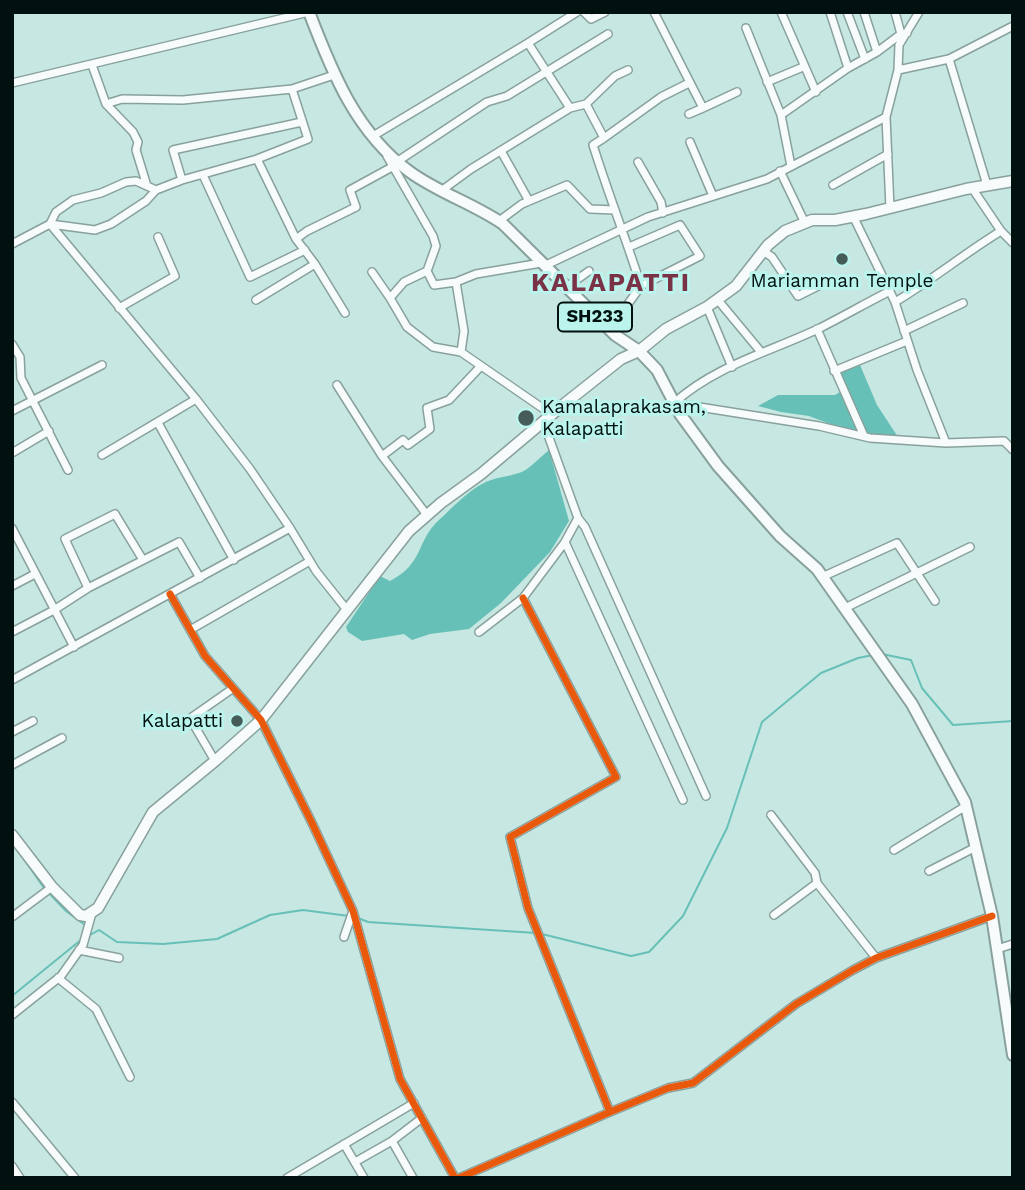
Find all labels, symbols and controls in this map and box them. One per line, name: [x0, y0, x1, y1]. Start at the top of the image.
marker: Mariamman Temple: [834, 251, 850, 267]
district label: KALAPATTI: [532, 267, 690, 299]
place label: Mariamman Temple: [751, 270, 933, 292]
road number: SH233: [558, 302, 632, 332]
place label: Kamalaprakasam, Kalapatti: [542, 396, 706, 440]
marker: Kamalaprakasam, Kalapatti: [516, 408, 536, 428]
place label: Kalapatti: [141, 710, 223, 732]
marker: Kalapatti: [229, 713, 245, 729]

